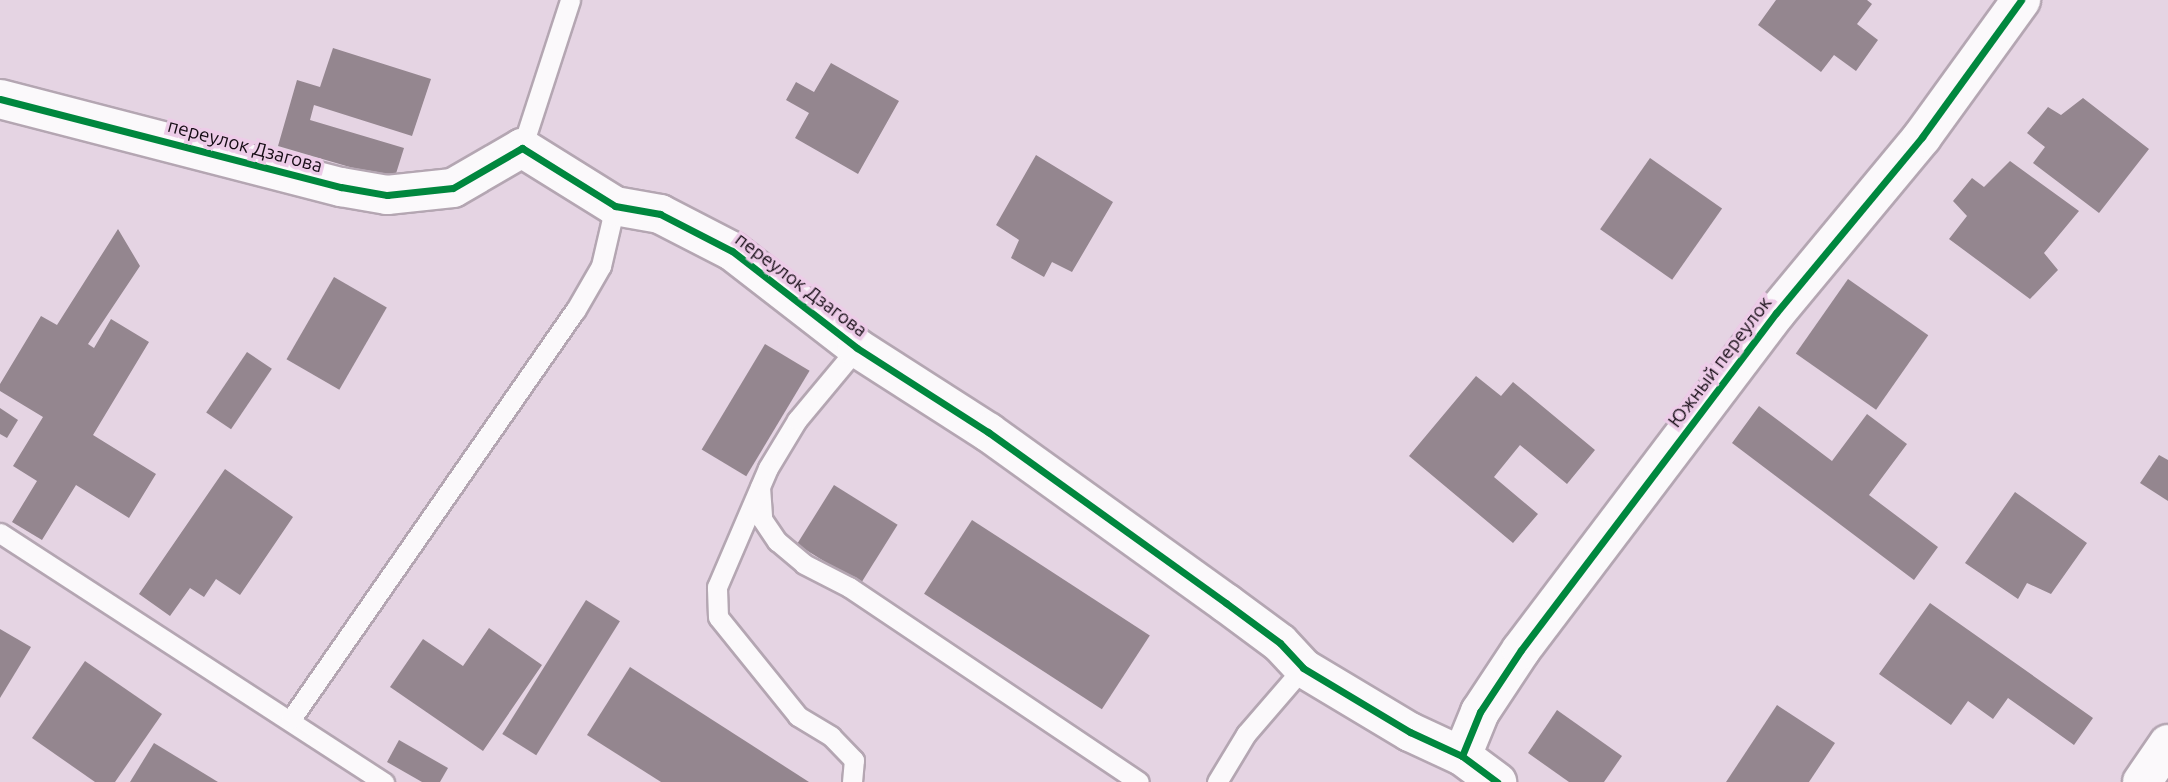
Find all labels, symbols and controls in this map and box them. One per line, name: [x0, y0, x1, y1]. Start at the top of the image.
street label: переулок Дзагова: [165, 114, 325, 178]
street label: переулок Дзагова: [731, 228, 871, 342]
street label: Южный переулок: [1663, 292, 1777, 432]

